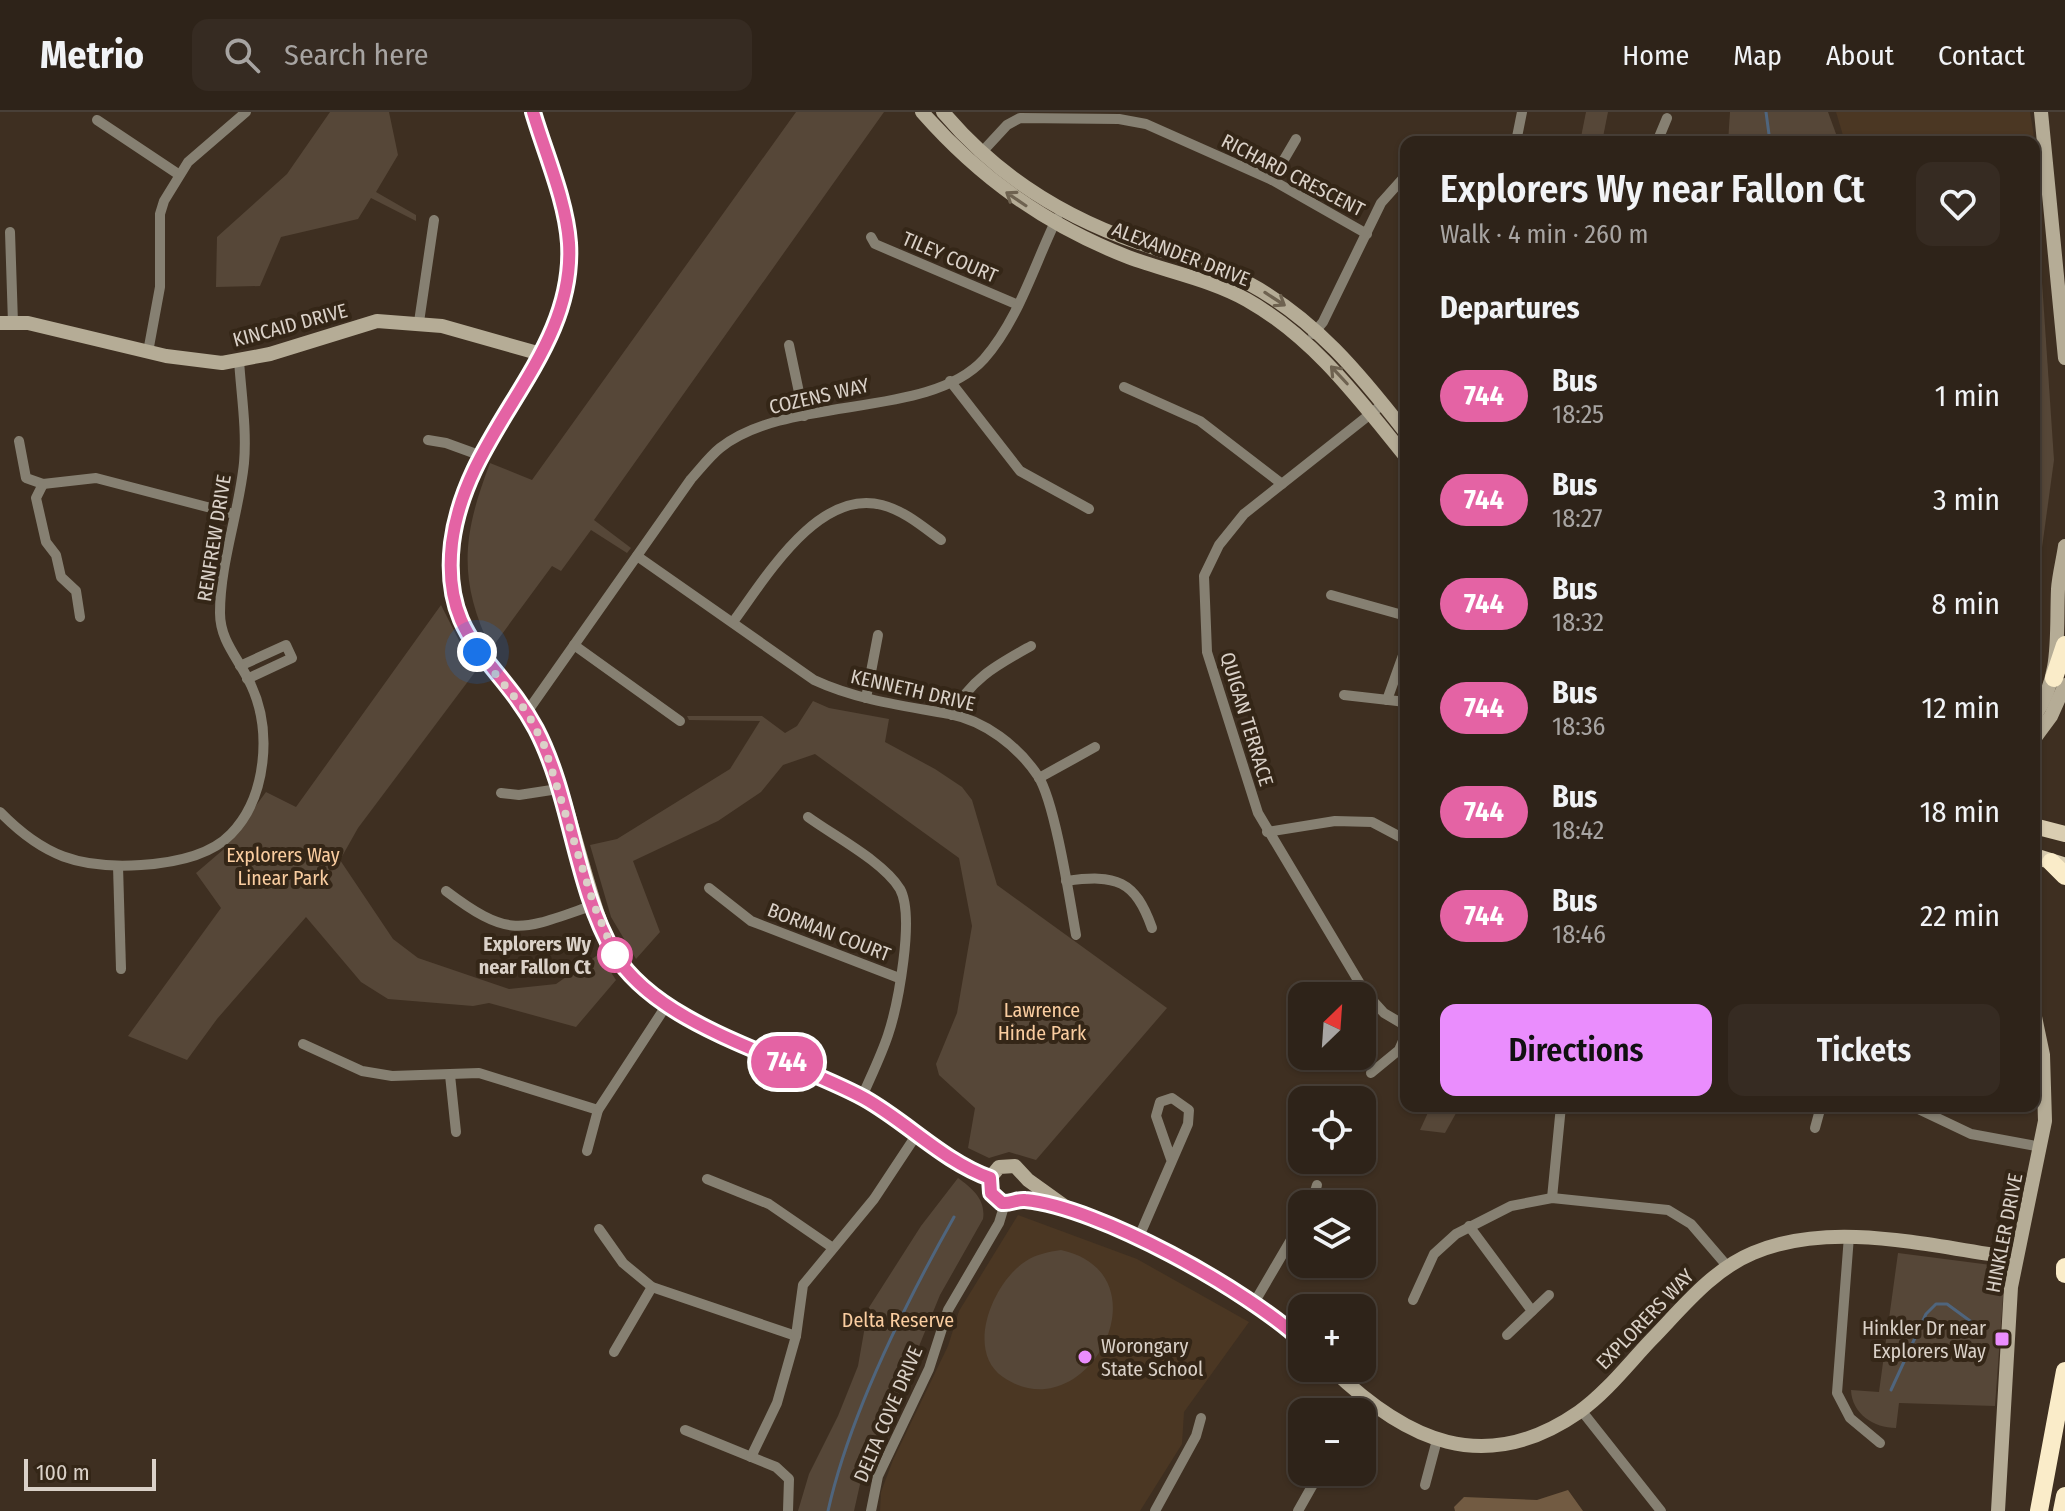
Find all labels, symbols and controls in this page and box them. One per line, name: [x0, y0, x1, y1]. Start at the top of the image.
search box: [192, 19, 752, 91]
text: Metrio: [40, 32, 144, 78]
icon: search: [220, 33, 264, 77]
text: Search here: [284, 37, 429, 73]
text: Home: [1622, 39, 1689, 72]
text: Map: [1733, 39, 1782, 72]
text: About: [1826, 39, 1894, 72]
text: Contact: [1938, 39, 2025, 72]
street label: RICHARD CRESCENT: [1217, 129, 1369, 222]
button: heart: [1916, 162, 2000, 246]
text: Explorers Wy near Fallon Ct: [1440, 166, 1865, 212]
one-way arrow: [1006, 191, 1028, 207]
street label: ALEXANDER DRIVE: [1109, 217, 1253, 291]
text: Walk · 4 min · 260 m: [1440, 219, 1649, 250]
street label: TILEY COURT: [899, 226, 1002, 288]
text: Departures: [1440, 290, 1580, 326]
one-way arrow: [1263, 291, 1285, 307]
street label: KINCAID DRIVE: [230, 298, 350, 352]
text: Bus: [1552, 363, 1597, 399]
one-way arrow: [1330, 365, 1348, 385]
street label: COZENS WAY: [767, 373, 871, 419]
text: 1 min: [1935, 378, 2000, 414]
text: 744: [1464, 379, 1504, 412]
text: 18:25: [1552, 399, 1604, 430]
text: Bus: [1552, 467, 1597, 503]
street label: RENFREW DRIVE: [192, 473, 236, 603]
text: 3 min: [1933, 482, 2000, 518]
text: 744: [1464, 483, 1504, 516]
text: 18:27: [1552, 503, 1602, 534]
text: Bus: [1552, 571, 1597, 607]
text: 8 min: [1932, 586, 2000, 622]
text: 744: [1464, 587, 1504, 620]
text: 18:32: [1552, 607, 1604, 638]
your location: [457, 632, 497, 672]
street label: QUIGAN TERRACE: [1215, 649, 1279, 789]
street label: KENNETH DRIVE: [848, 664, 978, 716]
text: Bus: [1552, 675, 1597, 711]
text: 12 min: [1922, 690, 2000, 726]
text: 744: [1464, 691, 1504, 724]
text: 18:36: [1552, 711, 1606, 742]
text: Bus: [1552, 779, 1597, 815]
text: 18 min: [1920, 794, 2000, 830]
text: 744: [1464, 795, 1504, 828]
text: 18:42: [1552, 815, 1604, 846]
park label: Explorers Way Linear Park: [226, 843, 340, 890]
text: Bus: [1552, 883, 1597, 919]
street label: BORMAN COURT: [764, 898, 895, 967]
text: 22 min: [1920, 898, 2000, 934]
text: 744: [1464, 899, 1504, 932]
text: 18:46: [1552, 919, 1606, 950]
place label: Explorers Wy near Fallon Ct: [479, 932, 592, 979]
marker: Explorers Wy near Fallon Ct: [598, 938, 632, 972]
north arrow: [1288, 982, 1376, 1070]
map controls: [1288, 982, 1376, 1486]
park label: Lawrence Hinde Park: [998, 998, 1087, 1045]
button: Directions: [1440, 1004, 1712, 1096]
button: Tickets: [1728, 1004, 2000, 1096]
line badge: 744: [741, 1036, 833, 1088]
text: 744: [767, 1045, 807, 1078]
button: locate: [1288, 1086, 1376, 1174]
street label: HINKLER DRIVE: [1981, 1171, 2027, 1295]
button: layers: [1288, 1190, 1376, 1278]
street label: EXPLORERS WAY: [1591, 1264, 1699, 1374]
button: +: [1288, 1294, 1376, 1382]
park label: Delta Reserve: [842, 1308, 954, 1332]
place label: Hinkler Dr near Explorers Way: [1862, 1316, 1986, 1363]
marker: Hinkler Dr near Explorers Way: [1993, 1330, 2011, 1348]
place label: Worongary State School: [1101, 1334, 1203, 1381]
street label: DELTA COVE DRIVE: [849, 1342, 927, 1486]
marker: Worongary State School: [1076, 1348, 1094, 1366]
button: −: [1288, 1398, 1376, 1486]
scale bar: [24, 1455, 156, 1491]
text: 100 m: [36, 1459, 90, 1486]

